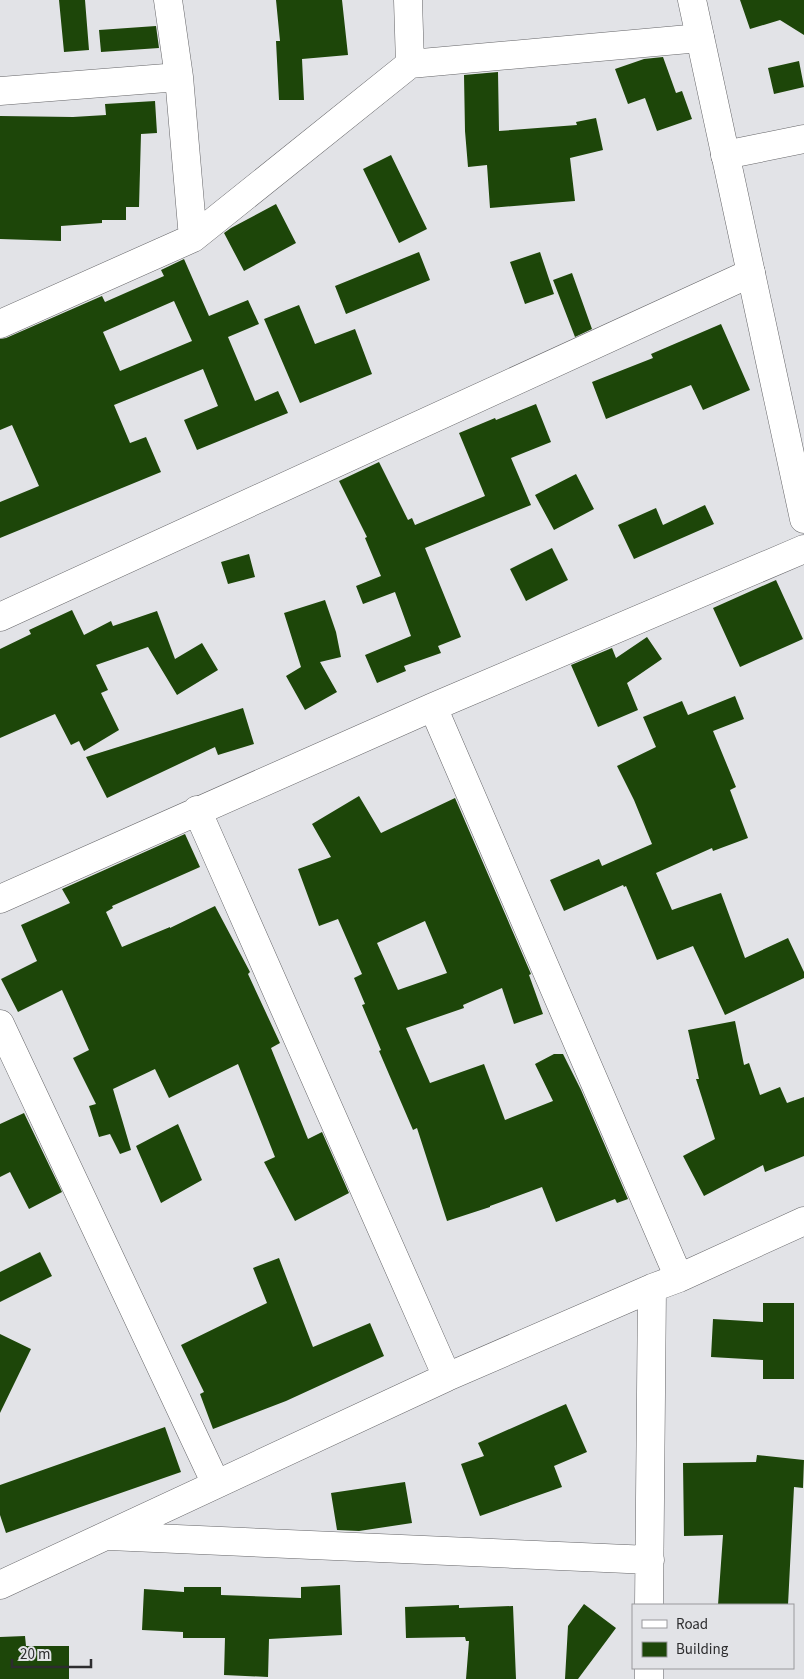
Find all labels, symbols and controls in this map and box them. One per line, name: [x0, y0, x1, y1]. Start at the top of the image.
legend: [632, 1604, 794, 1669]
text: Road: [676, 1614, 708, 1635]
scale bar: [12, 1636, 91, 1668]
text: Building: [676, 1639, 729, 1660]
text: 20 m: [20, 1644, 50, 1665]

